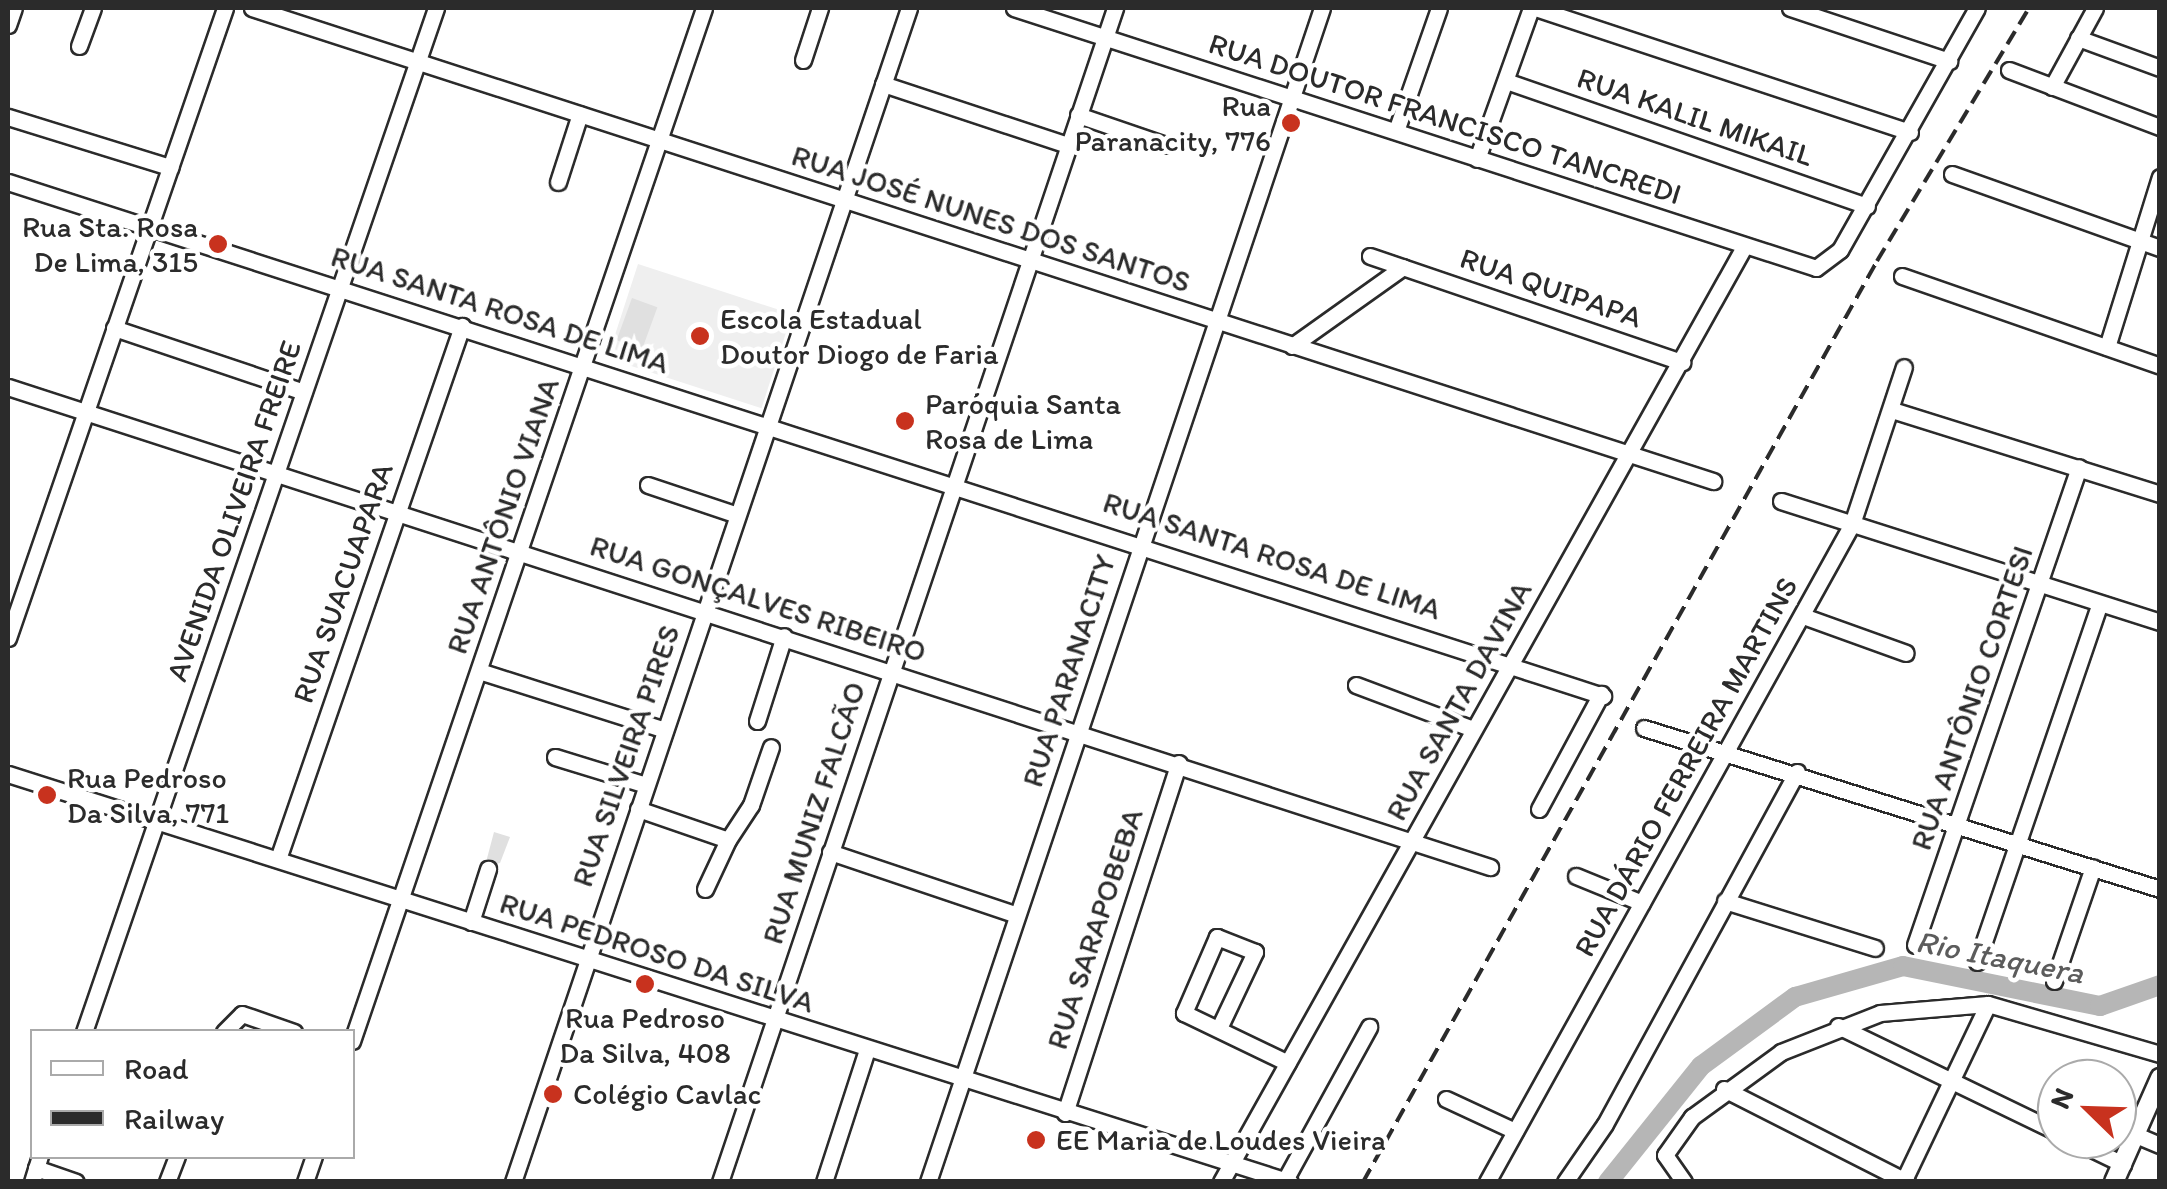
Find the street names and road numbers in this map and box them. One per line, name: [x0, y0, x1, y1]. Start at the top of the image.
street label: RUA DOUTOR FRANCISCO TANCREDI: [1205, 26, 1685, 212]
street label: RUA KALIL MIKAIL: [1573, 60, 1817, 174]
street label: RUA JOSÉ NUNES DOS SANTOS: [787, 137, 1195, 301]
street label: RUA SANTA ROSA DE LIMA: [324, 237, 676, 383]
street label: RUA QUIPAPA: [1457, 241, 1645, 335]
street label: AVENIDA OLIVEIRA FREIRE: [159, 336, 309, 686]
street label: RUA ANTÔNIO VIANA: [439, 375, 567, 657]
street label: RUA SUACUAPARA: [285, 458, 401, 708]
street label: RUA SANTA ROSA DE LIMA: [1096, 483, 1448, 629]
street label: RUA GONÇALVES RIBEIRO: [584, 527, 932, 671]
street label: RUA ANTÔNIO CORTESI: [1903, 541, 2041, 855]
street label: RUA PARANACITY: [1015, 551, 1123, 791]
street label: RUA DÁRIO FERREIRA MARTINS: [1567, 572, 1805, 962]
street label: RUA SANTA DAVINA: [1379, 576, 1539, 826]
street label: RUA SILVEIRA PIRES: [564, 619, 688, 893]
street label: RUA MUNIZ FALCÃO: [755, 680, 873, 946]
street label: RUA SARAPOBEBA: [1039, 804, 1151, 1054]
street label: RUA PEDROSO DA SILVA: [496, 885, 818, 1021]

